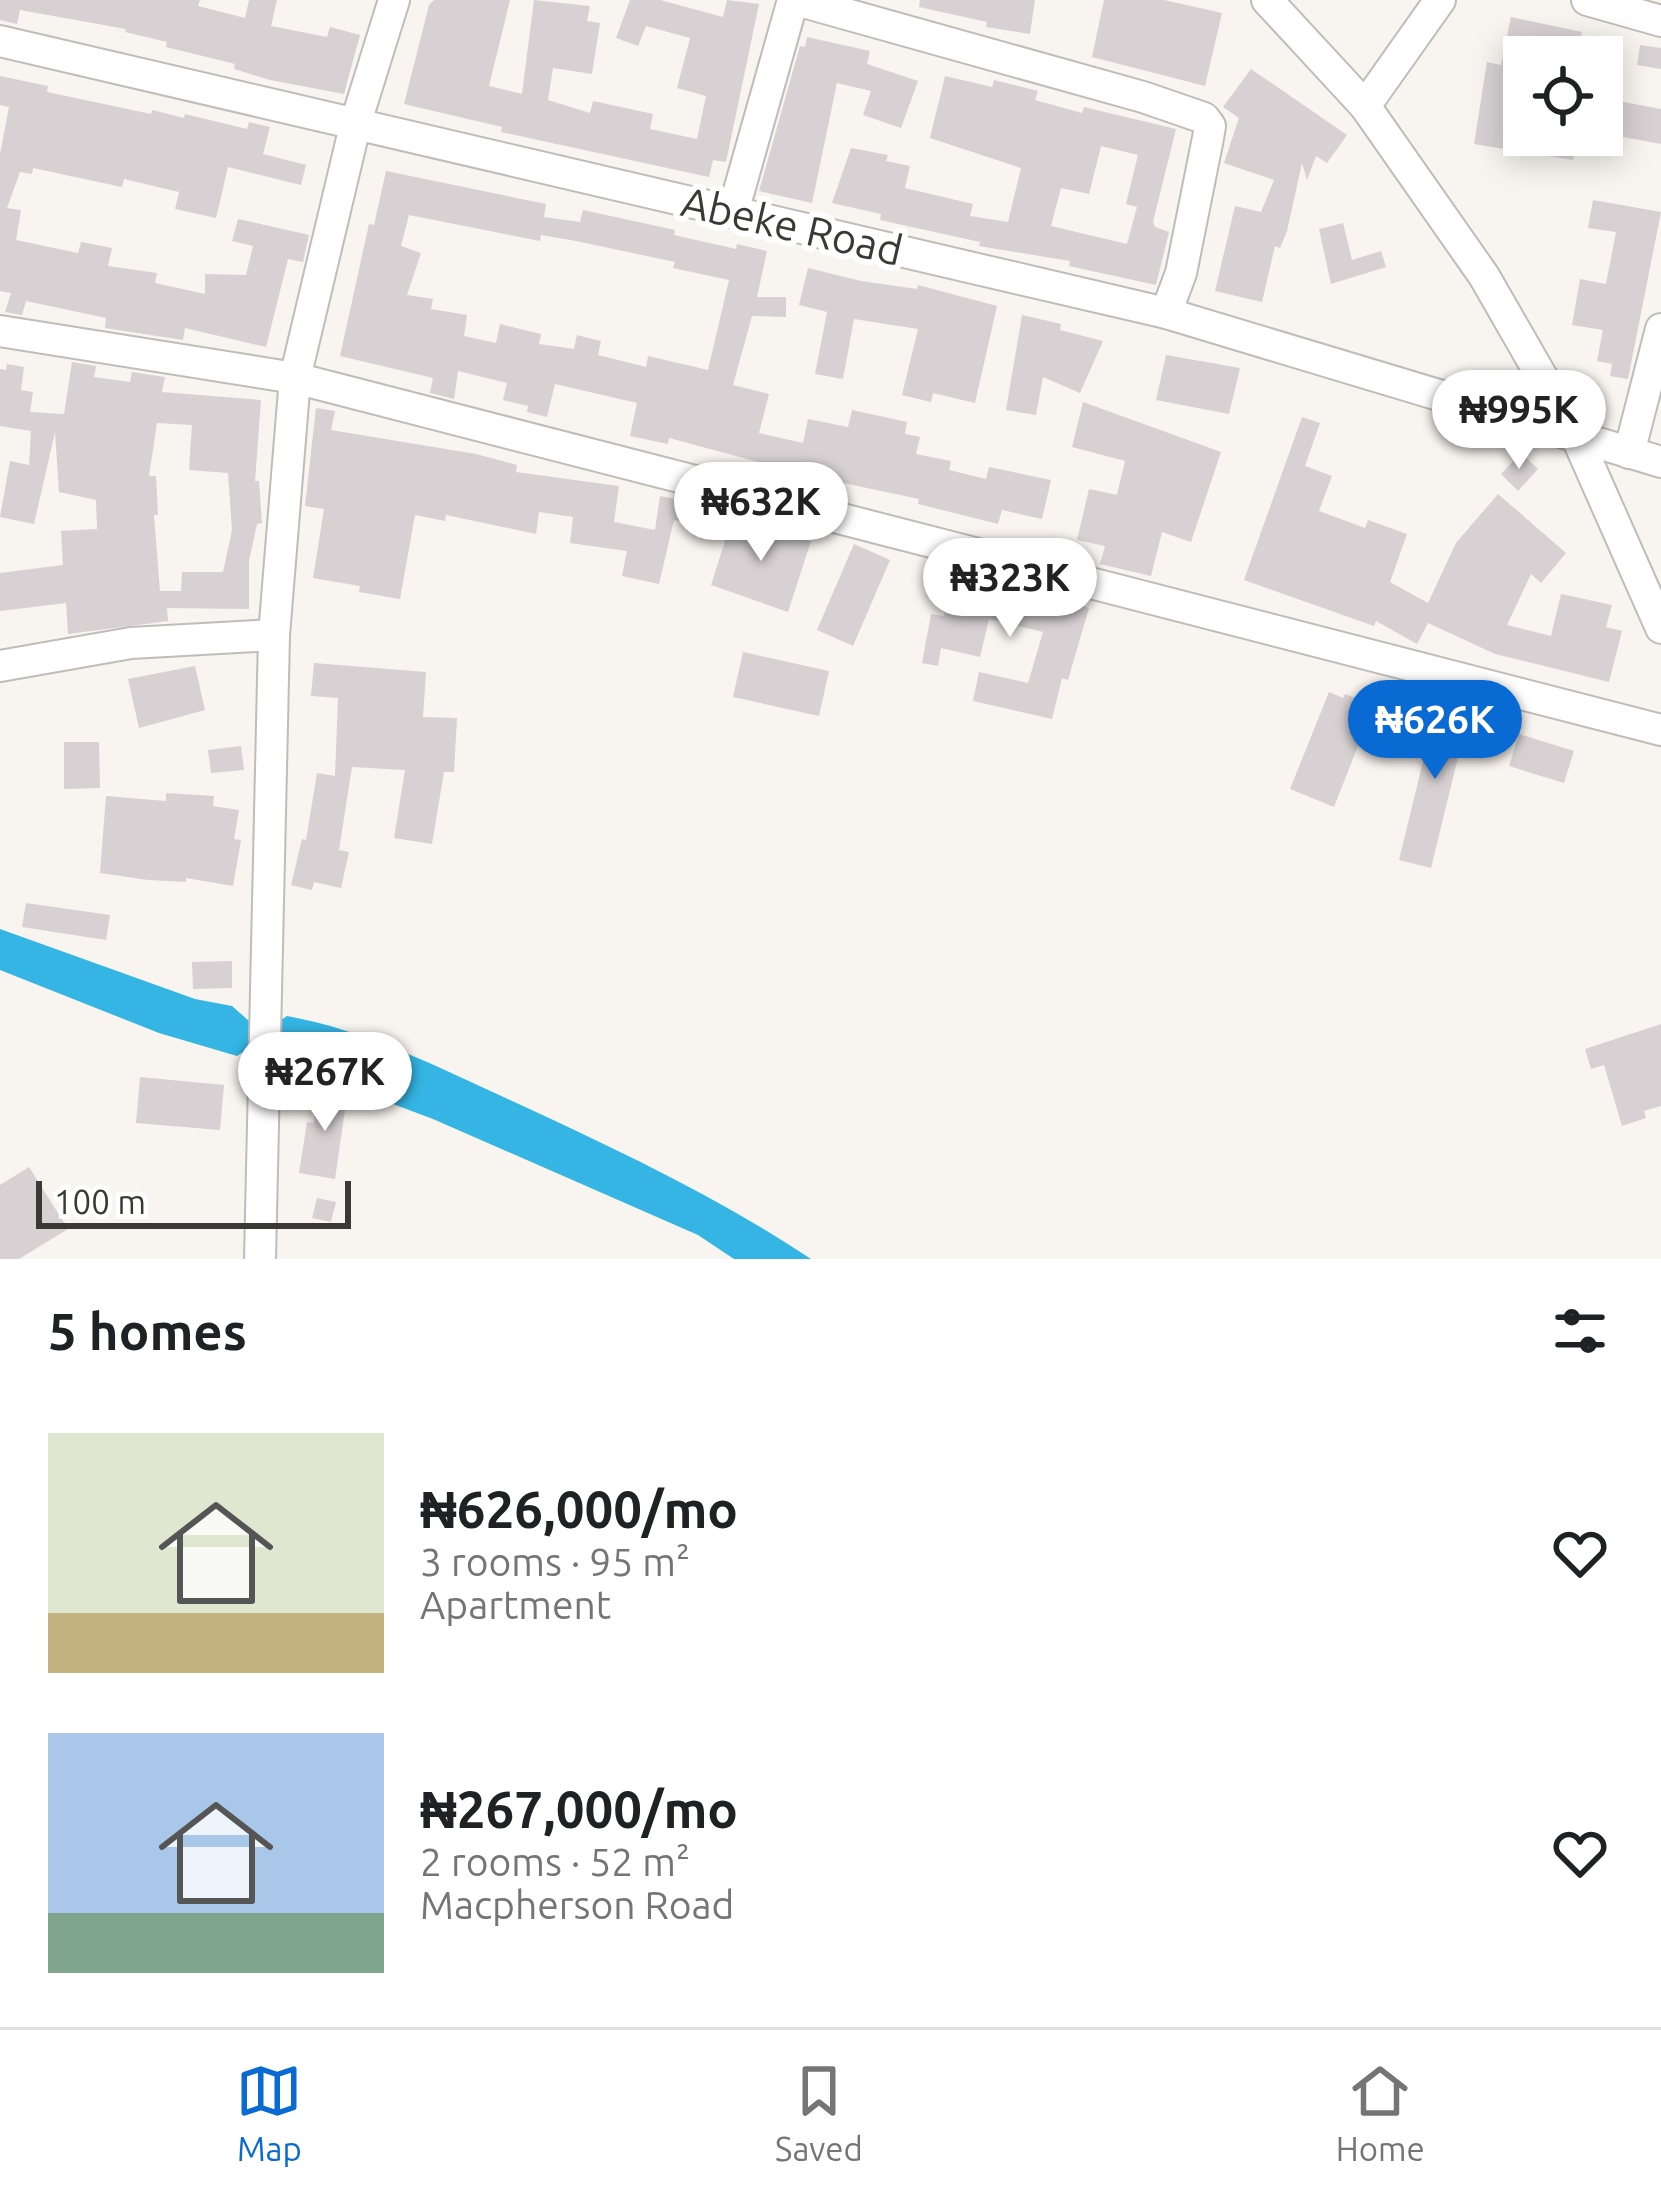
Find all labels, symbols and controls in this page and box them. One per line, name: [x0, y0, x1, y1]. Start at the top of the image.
map controls: [1503, 36, 1623, 156]
button: locate: [1503, 36, 1623, 156]
street label: Abeke Road: [677, 177, 907, 274]
pin: ₦995K: [1435, 370, 1603, 472]
text: ₦995K: [1459, 387, 1579, 430]
pin: ₦632K: [677, 462, 845, 564]
text: ₦632K: [701, 479, 821, 522]
pin: ₦323K: [926, 538, 1094, 640]
text: ₦323K: [950, 555, 1070, 598]
pin: ₦626K: [1351, 680, 1519, 782]
text: ₦626K: [1375, 697, 1495, 740]
pin: ₦267K: [241, 1032, 409, 1134]
text: ₦267K: [265, 1049, 385, 1092]
scale bar: [36, 1175, 351, 1228]
text: 100 m: [54, 1183, 146, 1220]
icon: filters: [1547, 1298, 1613, 1364]
text: 5 homes: [48, 1302, 247, 1360]
text: ₦626,000/mo: [420, 1480, 738, 1538]
icon: home: [144, 1481, 288, 1625]
icon: heart: [1547, 1520, 1613, 1586]
text: 3 rooms · 95 m²: [420, 1540, 690, 1583]
text: Apartment: [420, 1583, 611, 1626]
text: ₦267,000/mo: [420, 1780, 738, 1838]
icon: home: [144, 1781, 288, 1925]
icon: heart: [1547, 1820, 1613, 1886]
text: 2 rooms · 52 m²: [420, 1840, 690, 1883]
text: Macpherson Road: [420, 1883, 734, 1926]
tab: Map: [236, 2058, 302, 2167]
tab: Saved: [775, 2058, 863, 2167]
tab: Home: [1336, 2058, 1425, 2167]

